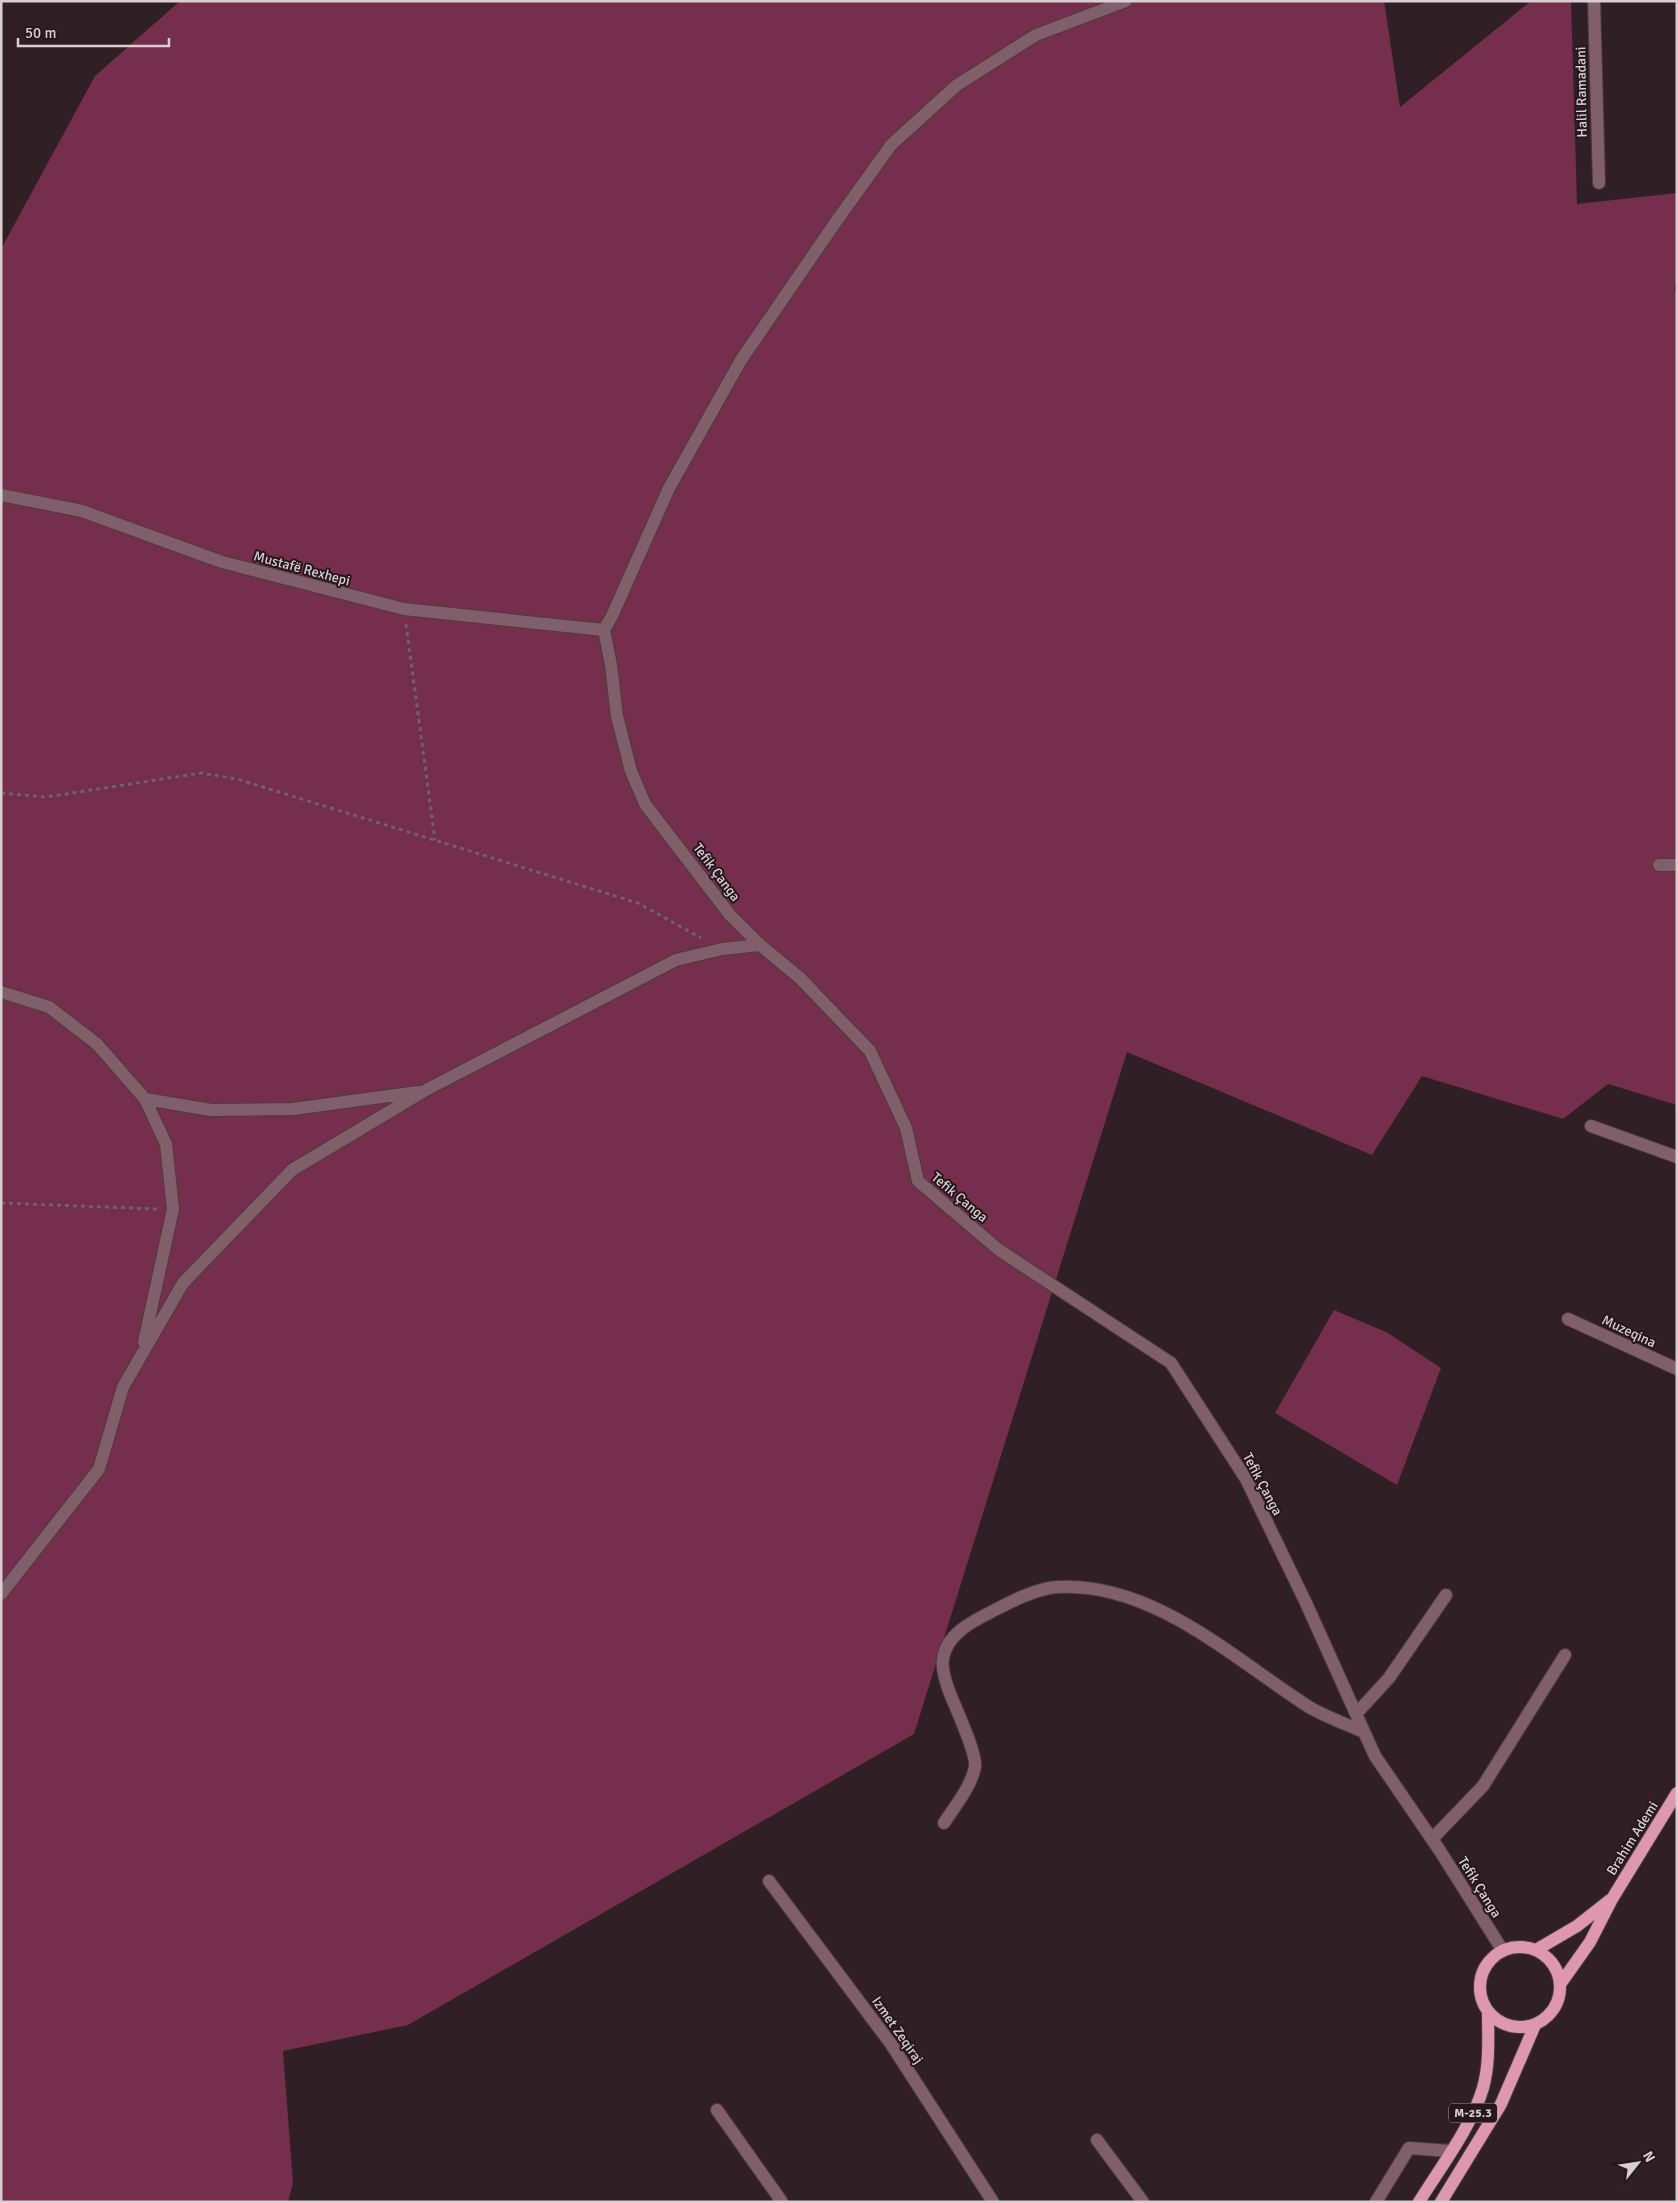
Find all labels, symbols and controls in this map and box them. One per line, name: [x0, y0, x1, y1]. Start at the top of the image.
scale bar: [18, 15, 169, 47]
text: 50 m: [25, 24, 56, 42]
street label: Halil Ramadani: [1572, 46, 1591, 138]
street label: Mustafë Rexhepi: [252, 547, 352, 590]
street label: Tefik Çanga: [689, 840, 744, 905]
street label: Tefik Çanga: [928, 1169, 991, 1226]
street label: Muzeqina: [1599, 1312, 1659, 1351]
street label: Tefik Çanga: [1239, 1450, 1286, 1518]
street label: Brahim Ademi: [1603, 1798, 1662, 1878]
street label: Tefik Çanga: [1454, 1854, 1505, 1921]
street label: Izmet Zeqiraj: [868, 1993, 927, 2067]
road number: M-25.3: [1449, 2104, 1497, 2122]
north arrow: [1613, 2138, 1663, 2188]
text: N: [1639, 2148, 1659, 2165]

